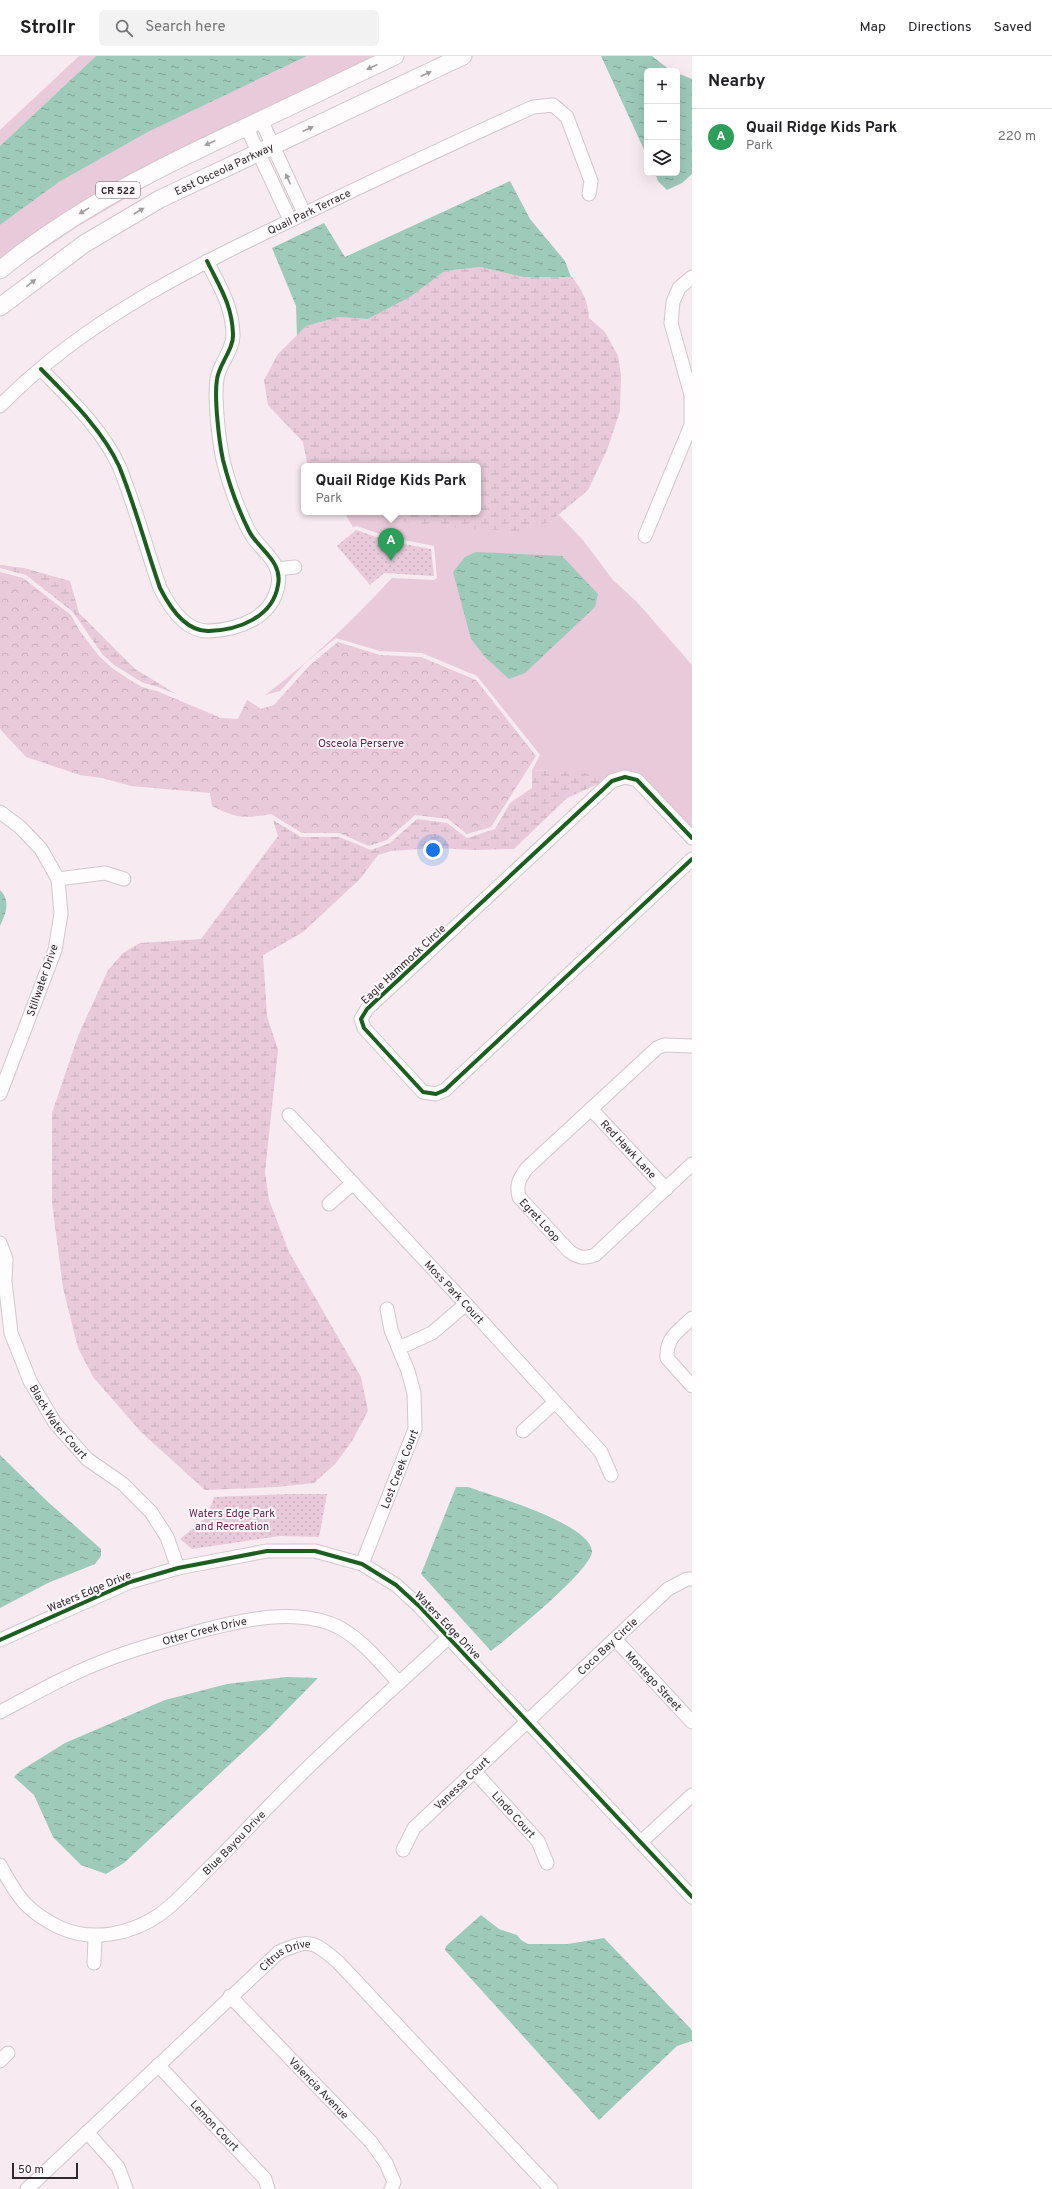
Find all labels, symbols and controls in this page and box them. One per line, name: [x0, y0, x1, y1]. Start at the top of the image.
search box: [99, 10, 379, 46]
text: Strollr: [20, 16, 75, 40]
icon: search: [113, 17, 135, 39]
text: Search here: [145, 18, 225, 37]
text: Map: [860, 19, 886, 36]
text: Directions: [908, 19, 972, 36]
text: Saved: [994, 19, 1032, 36]
one-way arrow: [366, 64, 377, 70]
map controls: [644, 68, 680, 176]
button: +: [644, 68, 680, 104]
one-way arrow: [420, 70, 432, 76]
text: Nearby: [708, 71, 765, 93]
button: −: [644, 104, 680, 140]
text: Quail Ridge Kids Park: [746, 119, 897, 138]
one-way arrow: [302, 125, 314, 131]
text: A: [716, 129, 726, 145]
text: 220 m: [998, 129, 1036, 145]
text: Park: [746, 138, 773, 154]
street label: East Osceola Parkway: [172, 140, 276, 199]
one-way arrow: [205, 140, 216, 146]
button: layers: [644, 140, 680, 176]
one-way arrow: [285, 174, 291, 185]
road number: CR 522: [96, 182, 140, 198]
street label: Quail Park Terrace: [266, 186, 353, 238]
one-way arrow: [79, 207, 89, 215]
one-way arrow: [133, 208, 145, 214]
one-way arrow: [25, 278, 36, 287]
popup: [301, 463, 481, 515]
text: Quail Ridge Kids Park: [315, 472, 467, 491]
text: Park: [315, 491, 342, 507]
pin: A: [378, 528, 404, 561]
park label: Osceola Perserve: [318, 737, 404, 751]
your location: [423, 840, 443, 860]
street label: Eagle Hammock Circle: [358, 922, 449, 1008]
street label: Stillwater Drive: [24, 942, 62, 1018]
street label: Red Hawk Lane: [597, 1117, 659, 1182]
street label: Egret Loop: [516, 1196, 563, 1245]
street label: Moss Park Court: [421, 1258, 486, 1327]
street label: Black Water Court: [26, 1382, 90, 1463]
street label: Lost Creek Court: [378, 1428, 422, 1511]
park label: Waters Edge Park and Recreation: [189, 1507, 275, 1534]
street label: Waters Edge Drive: [45, 1568, 133, 1616]
street label: Waters Edge Drive: [411, 1589, 484, 1663]
street label: Otter Creek Drive: [161, 1615, 248, 1649]
street label: Coco Bay Circle: [575, 1615, 641, 1679]
street label: Montego Street: [622, 1649, 684, 1714]
street label: Vanessa Court: [432, 1754, 493, 1813]
street label: Lindo Court: [488, 1789, 538, 1842]
street label: Blue Bayou Drive: [200, 1808, 269, 1879]
street label: Citrus Drive: [257, 1937, 311, 1975]
street label: Valencia Avenue: [285, 2055, 351, 2123]
street label: Lemon Court: [187, 2098, 241, 2155]
scale bar: [12, 2161, 78, 2180]
text: 50 m: [18, 2163, 44, 2177]

